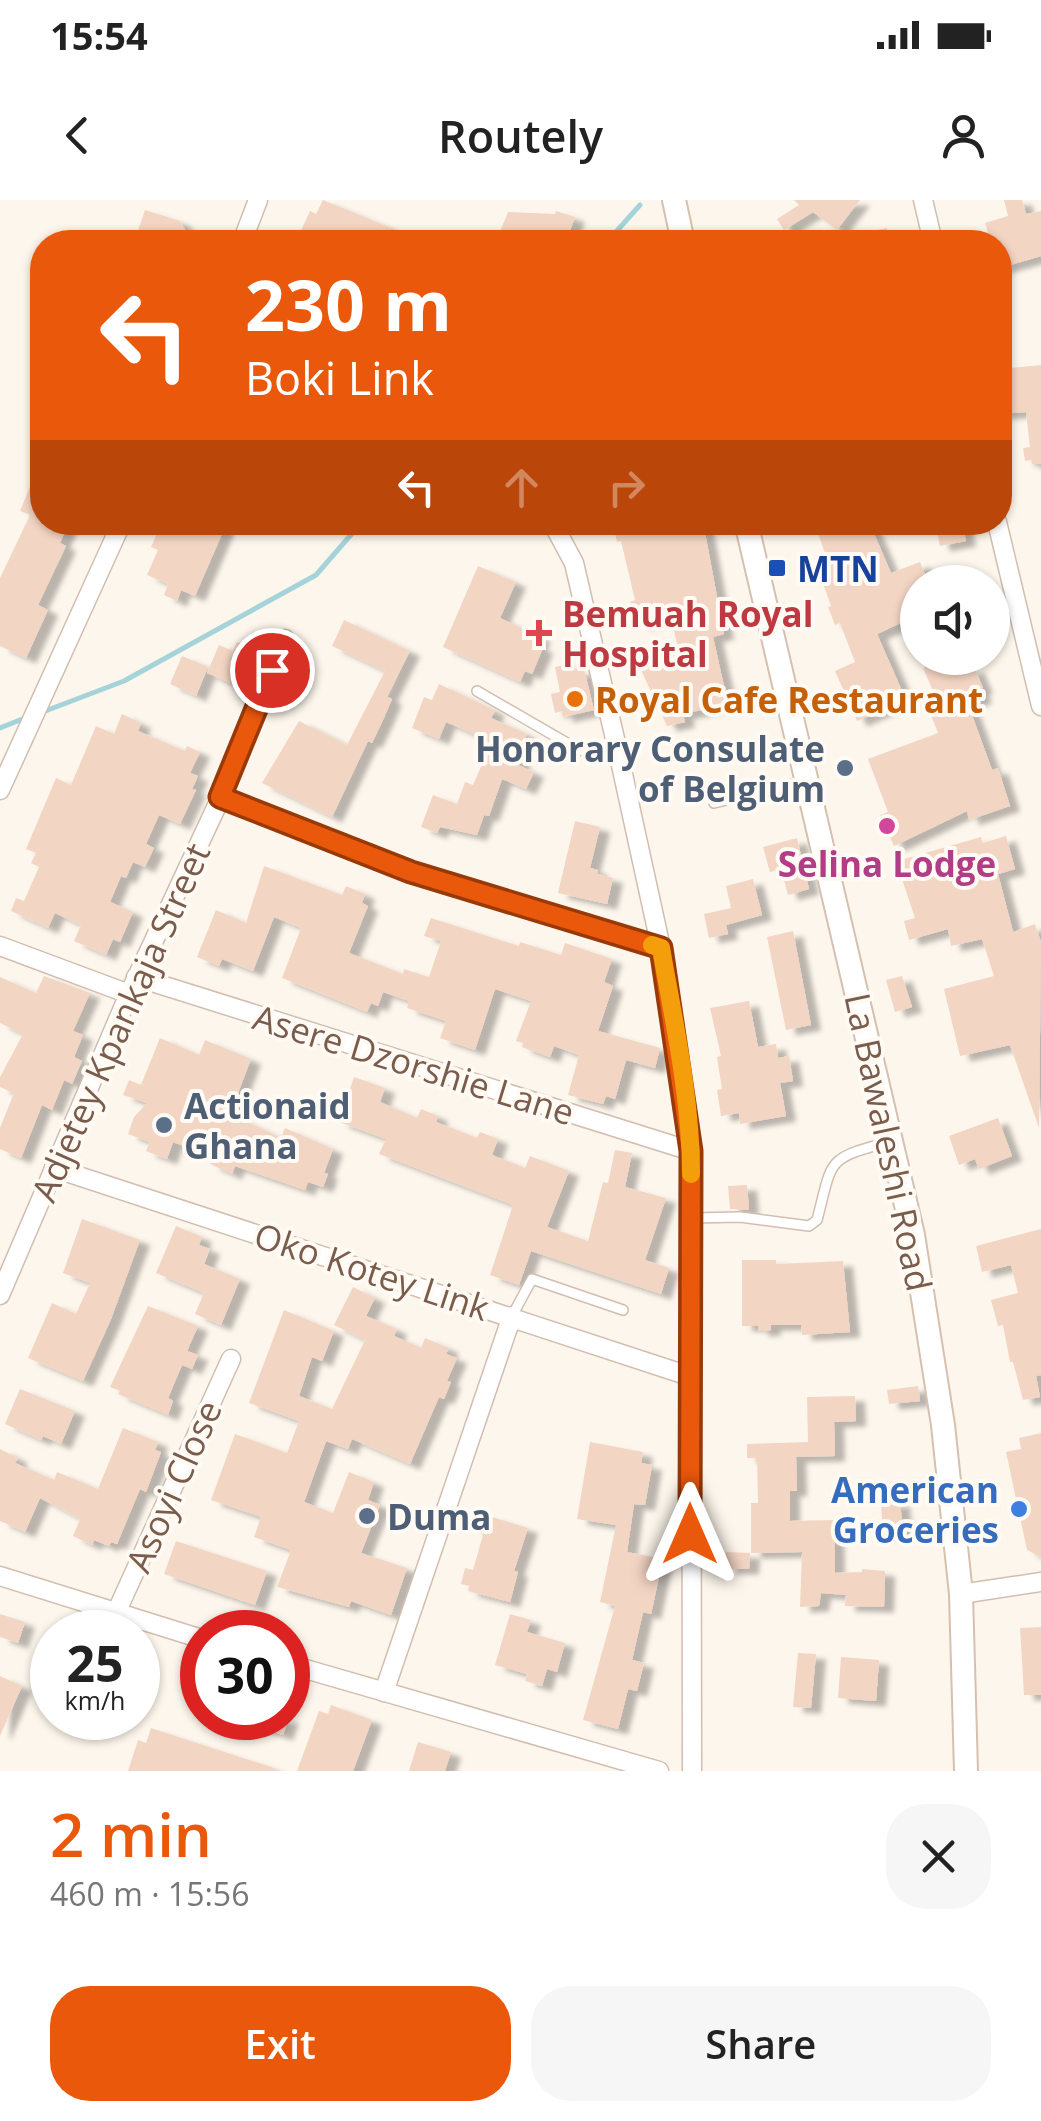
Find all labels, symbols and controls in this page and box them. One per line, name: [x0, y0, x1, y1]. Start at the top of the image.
text: 15:54: [50, 9, 148, 61]
text: Routely: [438, 105, 603, 166]
icon: back: [50, 108, 105, 163]
icon: person: [936, 108, 991, 163]
text: 230 m: [245, 256, 452, 352]
icon: left: [80, 270, 210, 400]
text: Boki Link: [245, 347, 434, 408]
icon: left: [389, 460, 444, 515]
icon: ahead: [494, 460, 549, 515]
icon: right: [599, 460, 654, 515]
place label: MTN: [797, 545, 879, 592]
marker: MTN: [766, 557, 788, 579]
map controls: [900, 565, 1010, 675]
button: sound: [900, 565, 1010, 675]
place label: Bemuah Royal Hospital: [562, 590, 813, 677]
marker: Bemuah Royal Hospital: [526, 620, 552, 646]
pin: [230, 628, 315, 713]
icon: arrive: [245, 643, 300, 698]
place label: Royal Cafe Restaurant: [595, 676, 983, 723]
marker: Royal Cafe Restaurant: [564, 688, 586, 710]
place label: Honorary Consulate of Belgium: [475, 725, 825, 812]
marker: Honorary Consulate of Belgium: [834, 757, 856, 779]
marker: Selina Lodge: [876, 815, 898, 837]
street label: Adjetey Kpankaja Street: [20, 835, 220, 1209]
place label: Selina Lodge: [778, 840, 996, 887]
street label: La Bawaleshi Road: [834, 989, 944, 1295]
street label: Asere Dzorshie Lane: [248, 993, 580, 1135]
place label: Actionaid Ghana: [184, 1082, 351, 1169]
marker: Actionaid Ghana: [153, 1114, 175, 1136]
street label: Oko Kotey Link: [249, 1211, 496, 1331]
street label: Asoyi Close: [114, 1393, 232, 1579]
place label: American Groceries: [831, 1466, 999, 1553]
position arrow: [638, 1482, 742, 1586]
place label: Duma: [387, 1493, 491, 1540]
marker: American Groceries: [1008, 1498, 1030, 1520]
marker: Duma: [356, 1505, 378, 1527]
speed limit sign: 30: [180, 1610, 310, 1740]
text: 25: [66, 1629, 124, 1697]
text: km/h: [65, 1683, 125, 1717]
text: 2 min: [50, 1793, 212, 1875]
button: close: [886, 1804, 991, 1909]
text: 460 m · 15:56: [50, 1872, 249, 1915]
button: Exit: [50, 1986, 511, 2101]
button: Share: [531, 1986, 991, 2101]

